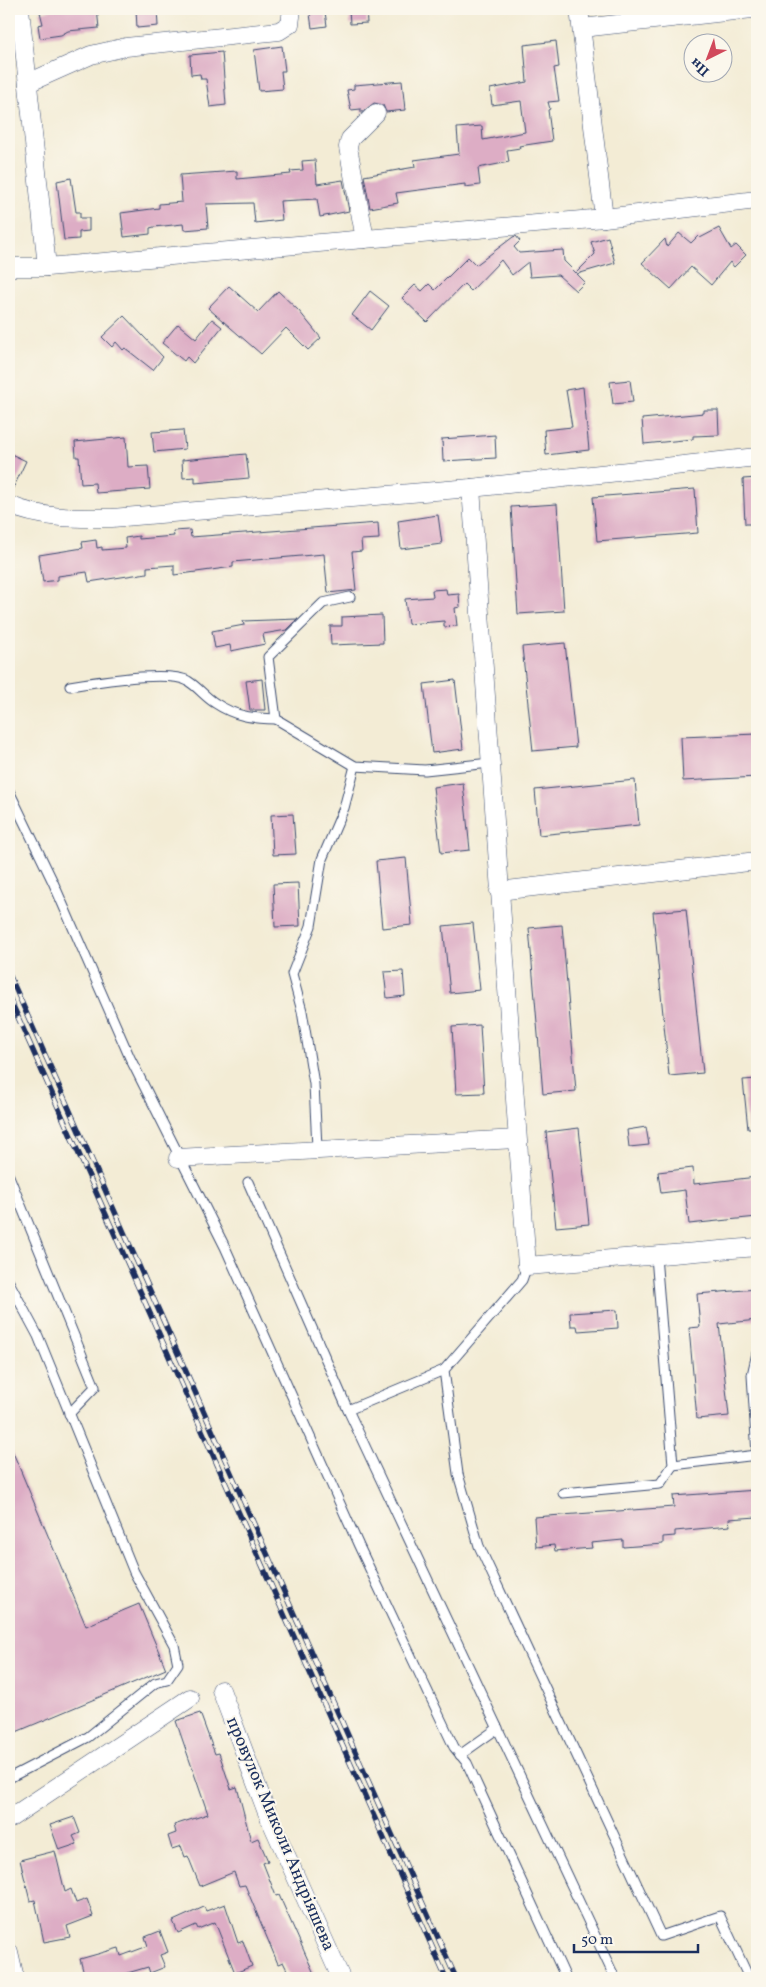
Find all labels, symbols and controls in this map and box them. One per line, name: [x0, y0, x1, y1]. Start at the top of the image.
north arrow: [684, 32, 734, 82]
text: Пн: [687, 53, 714, 80]
street label: провулок Миколи Андріяшева: [219, 1713, 341, 1955]
scale bar: [574, 1922, 697, 1954]
text: 50 m: [581, 1930, 613, 1951]

